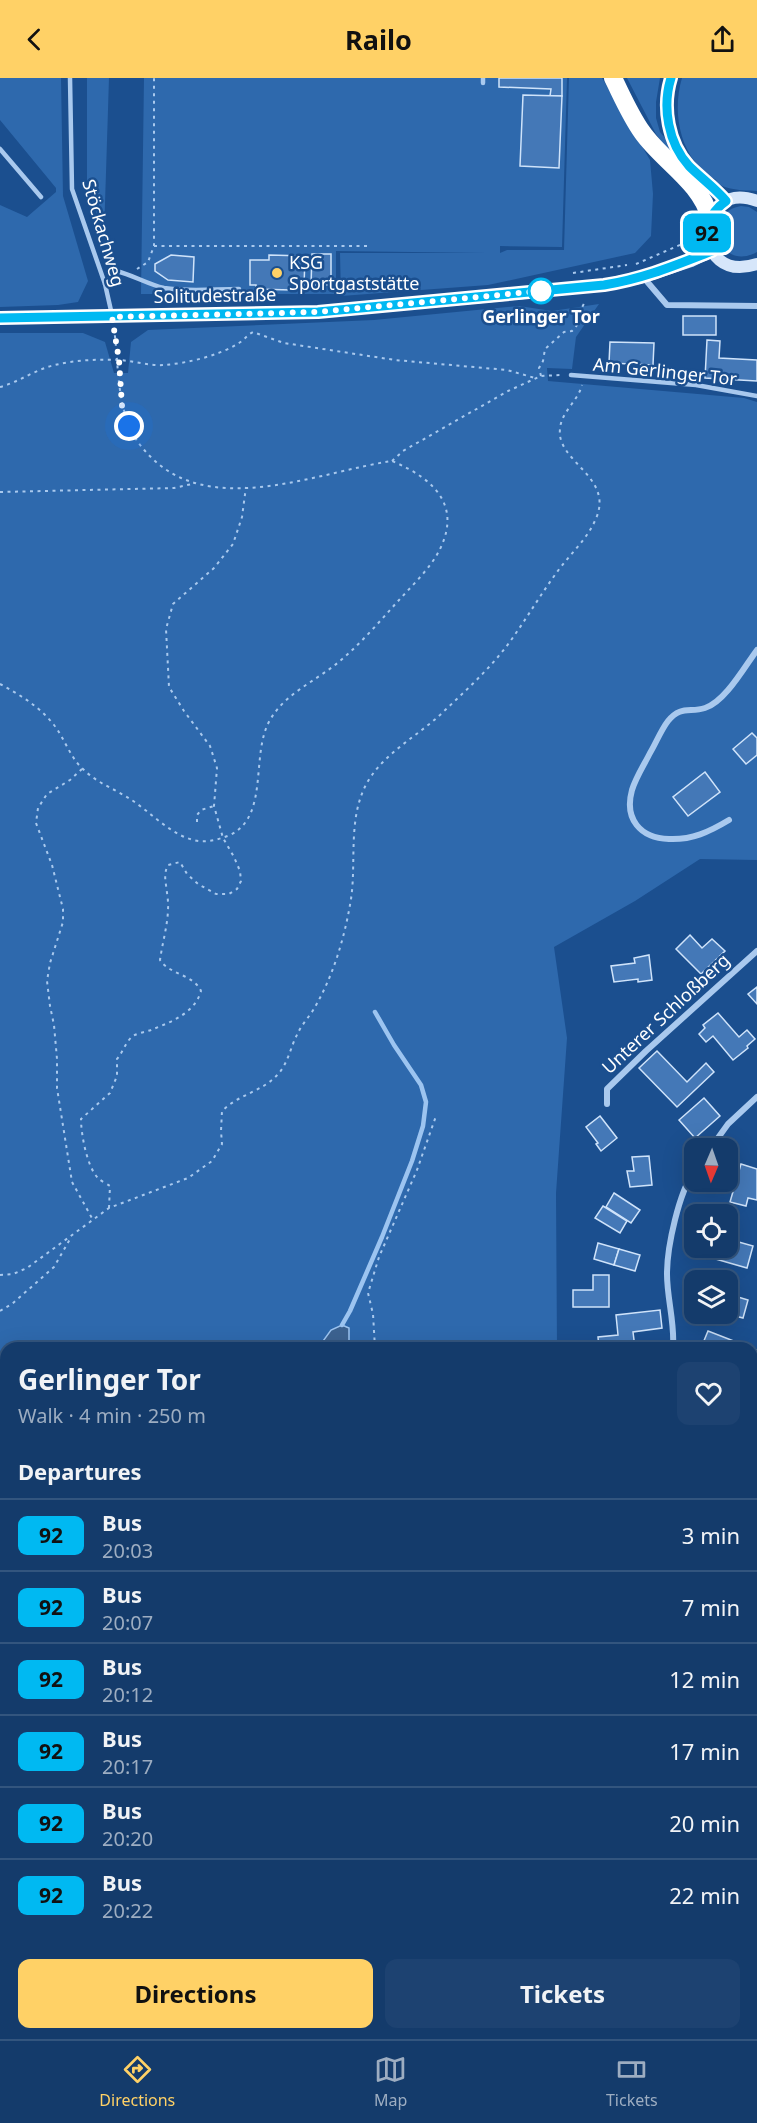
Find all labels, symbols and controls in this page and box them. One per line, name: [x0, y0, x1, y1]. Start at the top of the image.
text: Railo: [345, 21, 412, 58]
icon: back: [18, 23, 51, 56]
icon: share: [706, 23, 739, 56]
street label: Stöckachweg: [77, 176, 131, 289]
line badge: 92: [680, 214, 734, 252]
text: 92: [695, 219, 719, 247]
place label: KSG Sportgaststätte: [289, 250, 419, 295]
marker: KSG Sportgaststätte: [270, 266, 284, 280]
marker: Gerlinger Tor: [528, 278, 554, 304]
street label: Solitudestraße: [153, 282, 277, 308]
place label: Gerlinger Tor: [482, 304, 600, 328]
street label: Am Gerlinger Tor: [592, 352, 739, 391]
your location: [114, 411, 144, 441]
street label: Unterer Schloßberg: [596, 948, 734, 1079]
north arrow: [684, 1138, 738, 1192]
map controls: [684, 1138, 738, 1324]
button: locate: [684, 1204, 738, 1258]
button: layers: [684, 1270, 738, 1324]
text: Gerlinger Tor: [18, 1360, 201, 1398]
button: heart: [677, 1362, 740, 1425]
text: Walk · 4 min · 250 m: [18, 1402, 206, 1429]
text: Departures: [18, 1456, 142, 1486]
text: Bus: [102, 1507, 142, 1537]
text: 3 min: [682, 1520, 740, 1550]
text: 92: [39, 1521, 63, 1549]
text: 20:03: [102, 1537, 153, 1564]
text: Bus: [102, 1579, 142, 1609]
text: 7 min: [682, 1592, 740, 1622]
text: 92: [39, 1593, 63, 1621]
text: 20:07: [102, 1609, 153, 1636]
text: Bus: [102, 1651, 142, 1681]
text: 12 min: [669, 1664, 740, 1694]
text: 92: [39, 1665, 63, 1693]
text: 20:12: [102, 1681, 153, 1708]
text: Bus: [102, 1723, 142, 1753]
text: 17 min: [669, 1736, 740, 1766]
text: 92: [39, 1737, 63, 1765]
text: 20:17: [102, 1753, 153, 1780]
text: Bus: [102, 1795, 142, 1825]
text: 20 min: [669, 1808, 740, 1838]
text: 92: [39, 1809, 63, 1837]
text: 20:20: [102, 1825, 153, 1852]
text: Bus: [102, 1867, 142, 1897]
text: 22 min: [669, 1880, 740, 1910]
text: 92: [39, 1881, 63, 1909]
text: 20:22: [102, 1897, 153, 1924]
button: Directions: [18, 1959, 373, 2028]
button: Tickets: [385, 1959, 740, 2028]
tab: Directions: [99, 2053, 175, 2111]
tab: Map: [374, 2053, 407, 2111]
tab: Tickets: [606, 2053, 658, 2111]

